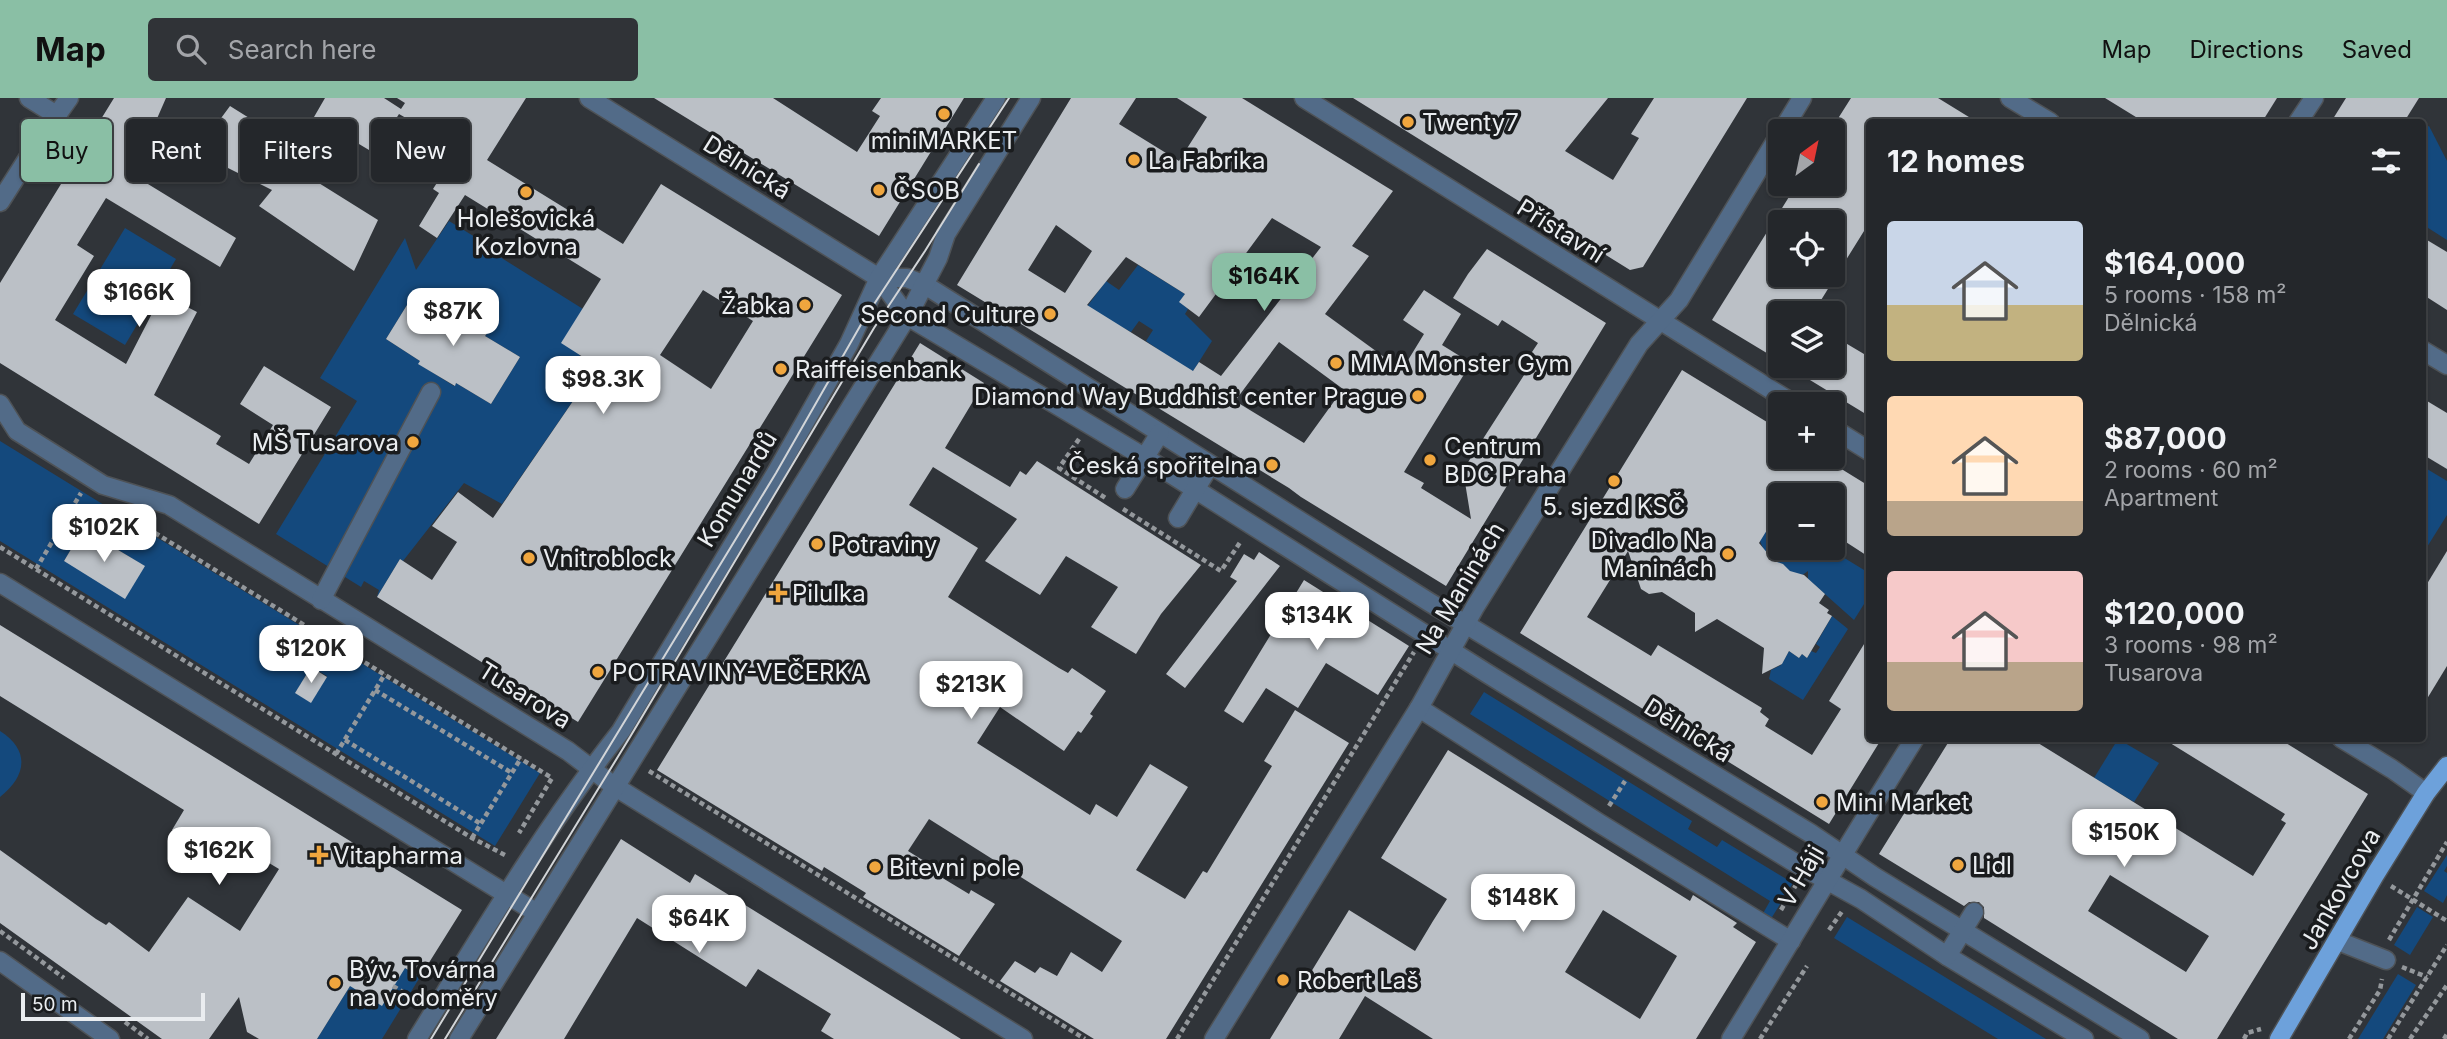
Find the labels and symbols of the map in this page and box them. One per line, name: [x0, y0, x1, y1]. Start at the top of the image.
marker: miniMARKET: [936, 106, 952, 122]
place label: Twenty7: [1422, 108, 1519, 137]
marker: Twenty7: [1400, 114, 1416, 130]
north arrow: [1768, 119, 1844, 196]
place label: miniMARKET: [871, 126, 1017, 155]
street label: Dělnická: [698, 129, 796, 205]
place label: La Fabrika: [1148, 146, 1265, 175]
marker: La Fabrika: [1126, 152, 1142, 168]
place label: ČSOB: [893, 175, 960, 205]
marker: ČSOB: [871, 182, 887, 198]
marker: Holešovická Kozlovna: [518, 184, 534, 200]
street label: Přístavní: [1512, 193, 1610, 269]
place label: Holešovická Kozlovna: [457, 204, 595, 261]
pin: $164K: [1215, 254, 1313, 313]
pin: $166K: [90, 270, 188, 329]
pin: $87K: [412, 288, 494, 348]
place label: Žabka: [721, 290, 791, 320]
marker: Žabka: [797, 297, 813, 313]
place label: Second Culture: [860, 300, 1036, 329]
marker: Second Culture: [1042, 306, 1058, 322]
place label: MMA Monster Gym: [1350, 349, 1569, 378]
place label: Raiffeisenbank: [795, 355, 962, 384]
marker: MMA Monster Gym: [1328, 355, 1344, 371]
pin: $98.3K: [546, 356, 660, 416]
marker: Raiffeisenbank: [773, 361, 789, 377]
place label: Diamond Way Buddhist center Prague: [974, 382, 1404, 411]
marker: Diamond Way Buddhist center Prague: [1410, 388, 1426, 404]
street label: Komunardů: [691, 426, 783, 552]
place label: MŠ Tusarova: [252, 427, 399, 457]
place label: Centrum BDC Praha: [1444, 432, 1567, 489]
marker: MŠ Tusarova: [405, 434, 421, 450]
place label: Česká spořitelna: [1068, 450, 1258, 480]
marker: Centrum BDC Praha: [1422, 452, 1438, 468]
marker: Česká spořitelna: [1264, 457, 1280, 473]
marker: 5. sjezd KSČ: [1606, 473, 1622, 489]
place label: 5. sjezd KSČ: [1543, 491, 1685, 521]
pin: $102K: [55, 504, 153, 564]
street label: Na Maninách: [1409, 517, 1511, 659]
place label: Divadlo Na Maninách: [1591, 526, 1714, 583]
place label: Potraviny: [831, 530, 937, 559]
marker: Potraviny: [809, 536, 825, 552]
place label: Vnitroblock: [543, 544, 672, 573]
marker: Divadlo Na Maninách: [1720, 546, 1736, 562]
marker: Vnitroblock: [521, 550, 537, 566]
place label: Pilulka: [792, 579, 866, 608]
marker: Pilulka: [770, 585, 786, 601]
pin: $134K: [1268, 592, 1366, 652]
pin: $120K: [262, 626, 360, 685]
street label: Tusarova: [473, 655, 577, 735]
place label: POTRAVINY-VEČERKA: [612, 657, 867, 687]
pin: $213K: [922, 662, 1020, 721]
marker: POTRAVINY-VEČERKA: [590, 664, 606, 680]
street label: Dělnická: [1639, 692, 1737, 768]
place label: Mini Market: [1836, 788, 1969, 817]
marker: Mini Market: [1814, 794, 1830, 810]
pin: $150K: [2075, 810, 2173, 869]
street label: Jankovcova: [2294, 823, 2386, 955]
pin: $162K: [170, 828, 268, 887]
street label: V Háji: [1772, 840, 1830, 912]
place label: Vitapharma: [333, 841, 463, 870]
marker: Vitapharma: [311, 847, 327, 863]
place label: Lidl: [1972, 851, 2012, 880]
place label: Bitevni pole: [889, 853, 1021, 882]
marker: Lidl: [1950, 857, 1966, 873]
marker: Bitevni pole: [867, 859, 883, 875]
pin: $148K: [1474, 874, 1572, 934]
pin: $64K: [658, 896, 740, 955]
place label: Býv. Továrna na vodoměry: [349, 955, 498, 1012]
place label: Robert Laš: [1297, 966, 1419, 995]
marker: Robert Laš: [1275, 972, 1291, 988]
marker: Býv. Továrna na vodoměry: [327, 975, 343, 991]
scale bar: [21, 990, 205, 1022]

